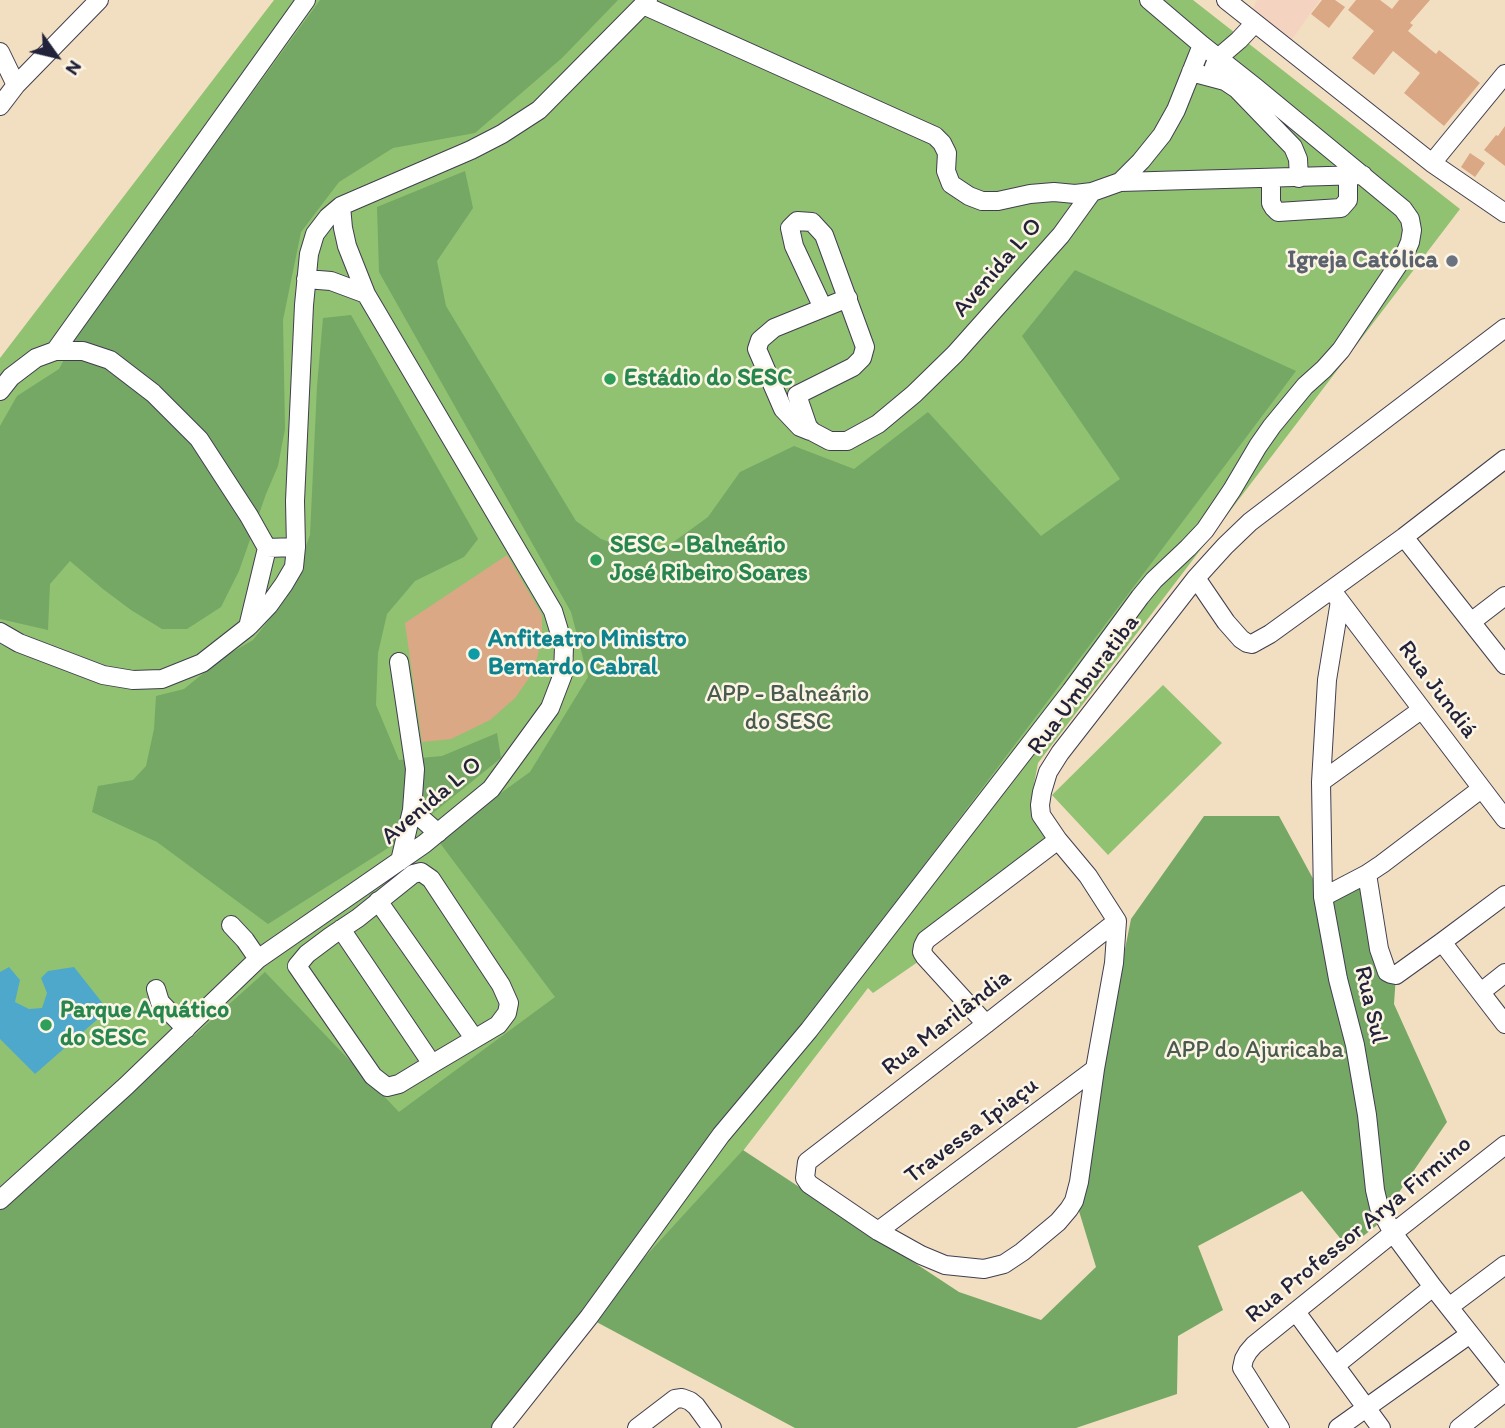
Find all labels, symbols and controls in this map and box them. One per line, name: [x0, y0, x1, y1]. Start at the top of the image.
north arrow: [21, 21, 91, 91]
text: N: [61, 56, 87, 80]
street label: Avenida L O: [947, 212, 1049, 324]
place label: Igreja Católica: [1287, 247, 1438, 275]
marker: Igreja Católica: [1444, 253, 1460, 269]
place label: Estádio do SESC: [624, 365, 793, 393]
marker: Estádio do SESC: [602, 371, 618, 387]
place label: SESC - Balneário José Ribeiro Soares: [610, 532, 808, 588]
marker: SESC - Balneário José Ribeiro Soares: [588, 552, 604, 568]
street label: Rua Umburatiba: [1022, 609, 1146, 761]
place label: Anfiteatro Ministro Bernardo Cabral: [488, 626, 687, 682]
street label: Rua Jundiá: [1391, 635, 1483, 745]
marker: Anfiteatro Ministro Bernardo Cabral: [466, 646, 482, 662]
park label: APP - Balneário do SESC: [707, 681, 869, 737]
street label: Avenida L O: [376, 751, 488, 851]
street label: Rua Marilândia: [876, 963, 1018, 1083]
street label: Rua Sul: [1347, 964, 1393, 1046]
place label: Parque Aquático do SESC: [60, 997, 229, 1053]
marker: Parque Aquático do SESC: [38, 1017, 54, 1033]
park label: APP do Ajuricaba: [1166, 1037, 1344, 1065]
street label: Travessa Ipiaçu: [900, 1071, 1044, 1191]
street label: Rua Professor Arya Firmino: [1240, 1130, 1478, 1330]

